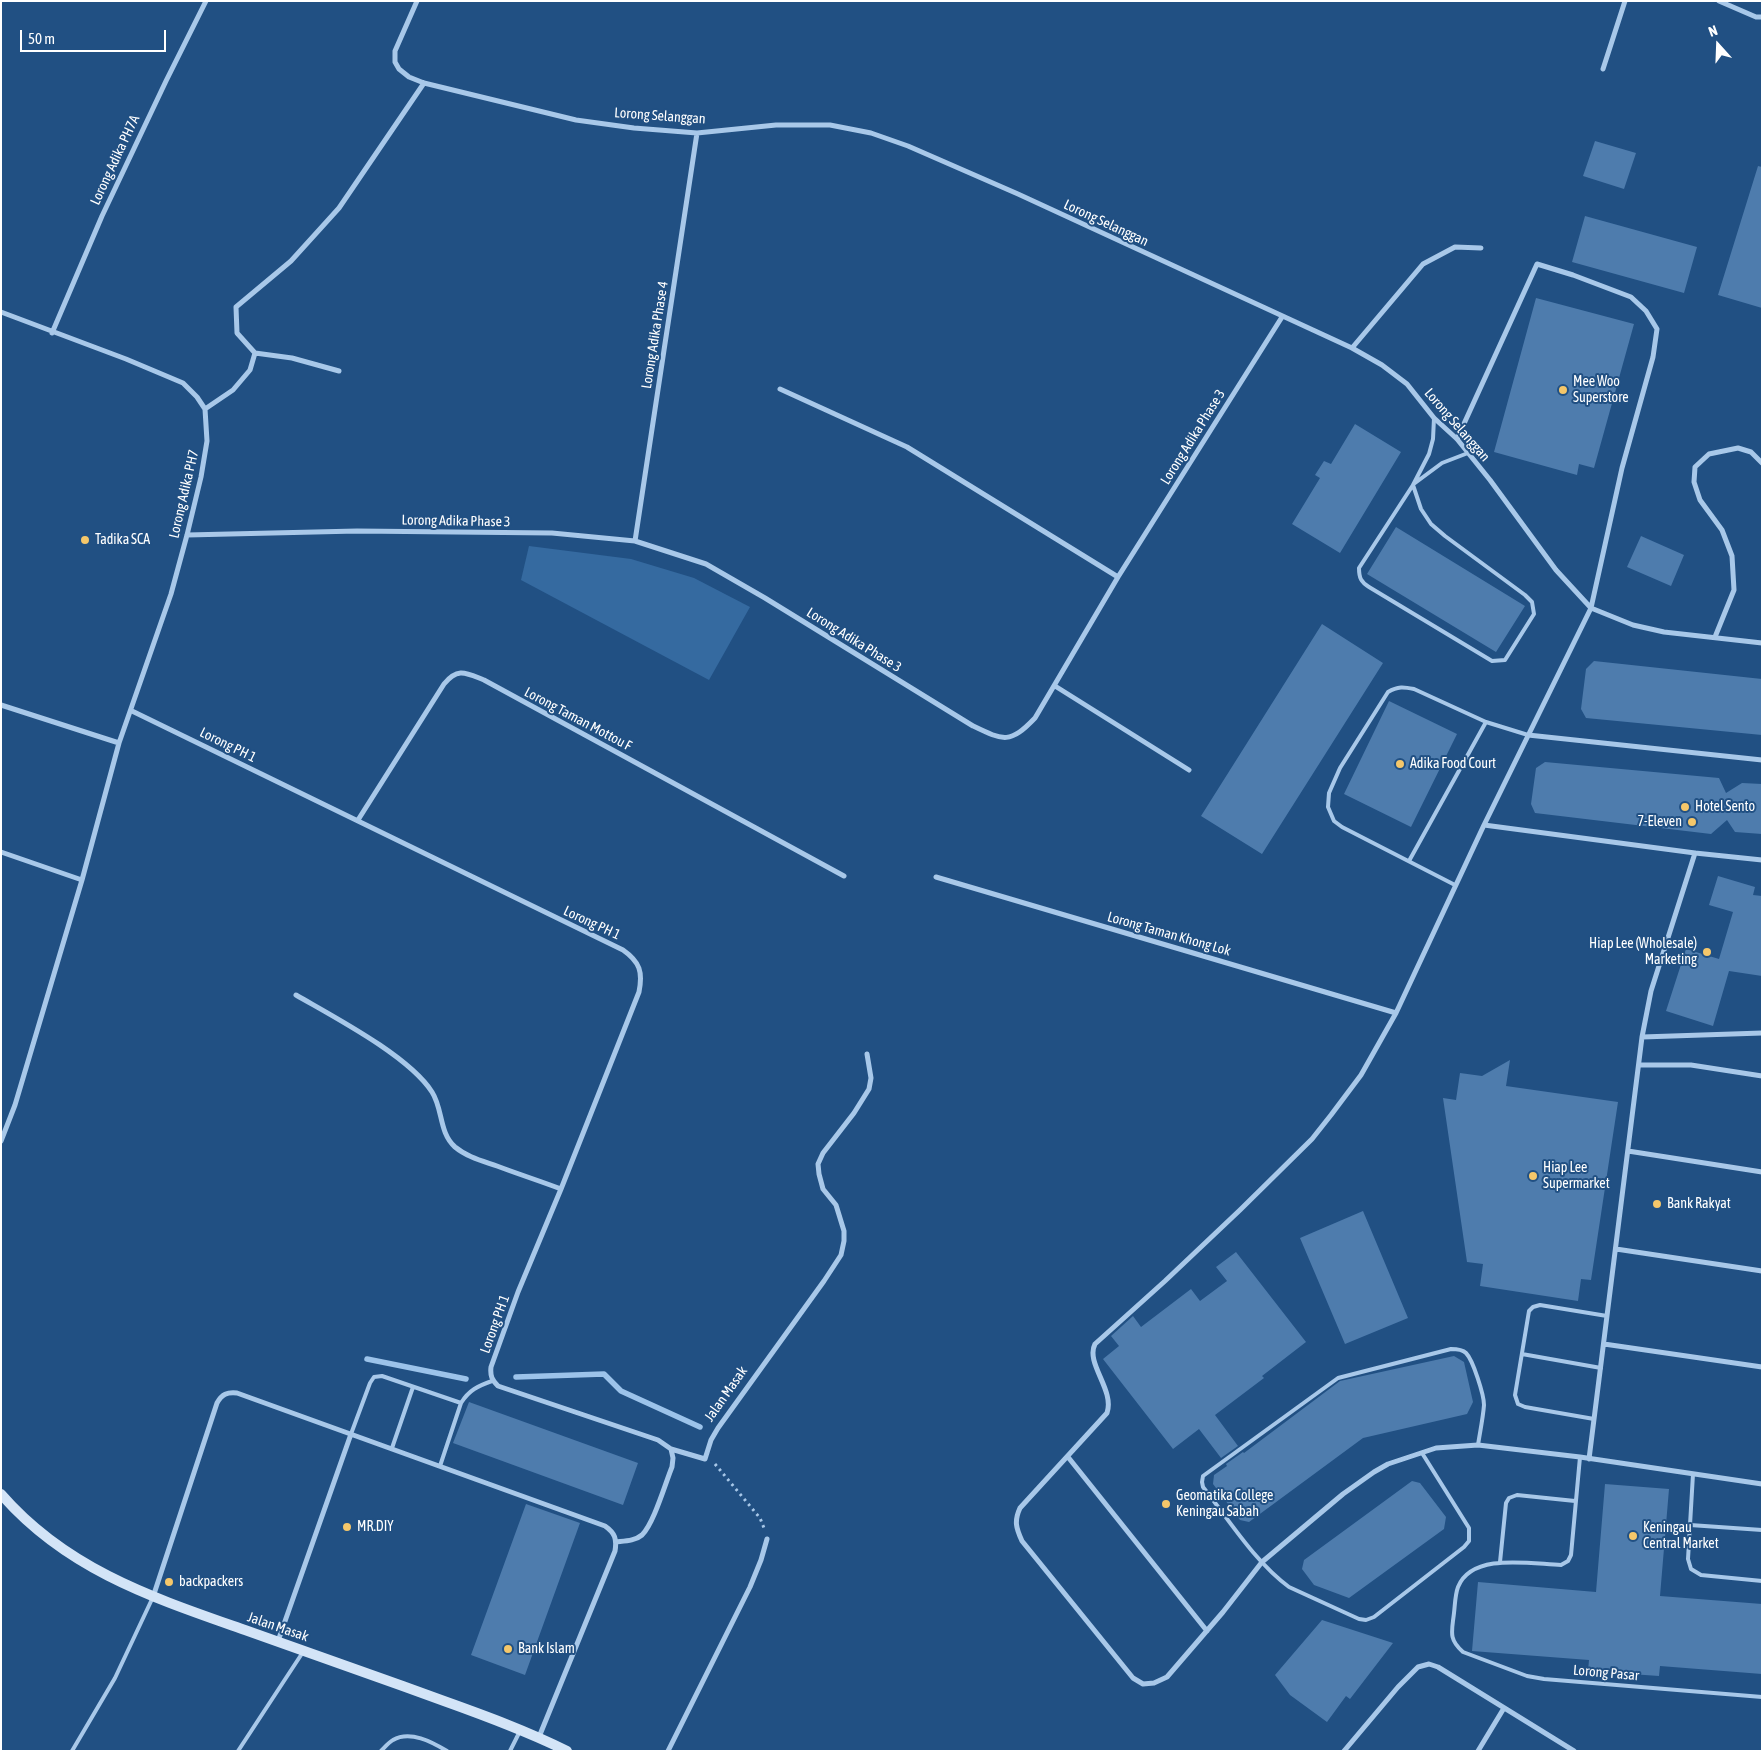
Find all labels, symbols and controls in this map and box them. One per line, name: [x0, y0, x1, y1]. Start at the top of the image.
scale bar: [22, 20, 169, 52]
north arrow: [1693, 20, 1743, 70]
text: N: [1706, 22, 1719, 40]
text: 50 m: [28, 30, 55, 47]
street label: Lorong Selanggan: [614, 104, 706, 128]
street label: Lorong Adika PH7A: [87, 112, 143, 208]
street label: Lorong Selanggan: [1061, 196, 1151, 250]
street label: Lorong Adika Phase 4: [638, 280, 672, 390]
place label: Mee Woo Superstore: [1573, 374, 1629, 407]
marker: Mee Woo Superstore: [1557, 384, 1569, 396]
street label: Lorong Selanggan: [1421, 385, 1493, 465]
street label: Lorong Adika Phase 3: [1157, 386, 1229, 488]
street label: Lorong Adika PH7: [166, 448, 202, 540]
street label: Lorong Adika Phase 3: [402, 512, 510, 530]
place label: Tadika SCA: [95, 532, 150, 548]
marker: Tadika SCA: [79, 534, 91, 546]
street label: Lorong Adika Phase 3: [803, 604, 905, 676]
street label: Lorong Taman Mottou F: [521, 684, 635, 754]
street label: Lorong PH 1: [197, 724, 259, 766]
place label: Adika Food Court: [1410, 756, 1496, 772]
marker: Adika Food Court: [1394, 758, 1406, 770]
place label: Hotel Sento: [1695, 799, 1755, 815]
marker: Hotel Sento: [1679, 801, 1691, 813]
place label: 7-Eleven: [1637, 814, 1682, 830]
marker: 7-Eleven: [1686, 816, 1698, 828]
street label: Lorong PH 1: [561, 903, 623, 943]
street label: Lorong Taman Khong Lok: [1105, 908, 1233, 960]
place label: Hiap Lee (Wholesale) Marketing: [1589, 936, 1697, 969]
marker: Hiap Lee (Wholesale) Marketing: [1701, 946, 1713, 958]
place label: Hiap Lee Supermarket: [1543, 1160, 1610, 1192]
marker: Hiap Lee Supermarket: [1527, 1170, 1539, 1182]
place label: Bank Rakyat: [1667, 1196, 1731, 1212]
marker: Bank Rakyat: [1651, 1198, 1663, 1210]
street label: Lorong PH 1: [477, 1293, 513, 1355]
street label: Jalan Masak: [701, 1363, 751, 1425]
place label: Geomatika College Keningau Sabah: [1176, 1488, 1273, 1520]
marker: Geomatika College Keningau Sabah: [1160, 1498, 1172, 1510]
place label: MR.DIY: [357, 1519, 394, 1535]
place label: Keningau Central Market: [1643, 1520, 1719, 1552]
marker: MR.DIY: [341, 1521, 353, 1533]
marker: Keningau Central Market: [1627, 1530, 1639, 1542]
place label: backpackers: [179, 1574, 243, 1590]
marker: backpackers: [163, 1576, 175, 1588]
street label: Jalan Masak: [245, 1609, 311, 1645]
place label: Bank Islam: [518, 1641, 575, 1657]
marker: Bank Islam: [502, 1643, 514, 1655]
street label: Lorong Pasar: [1572, 1662, 1640, 1684]

